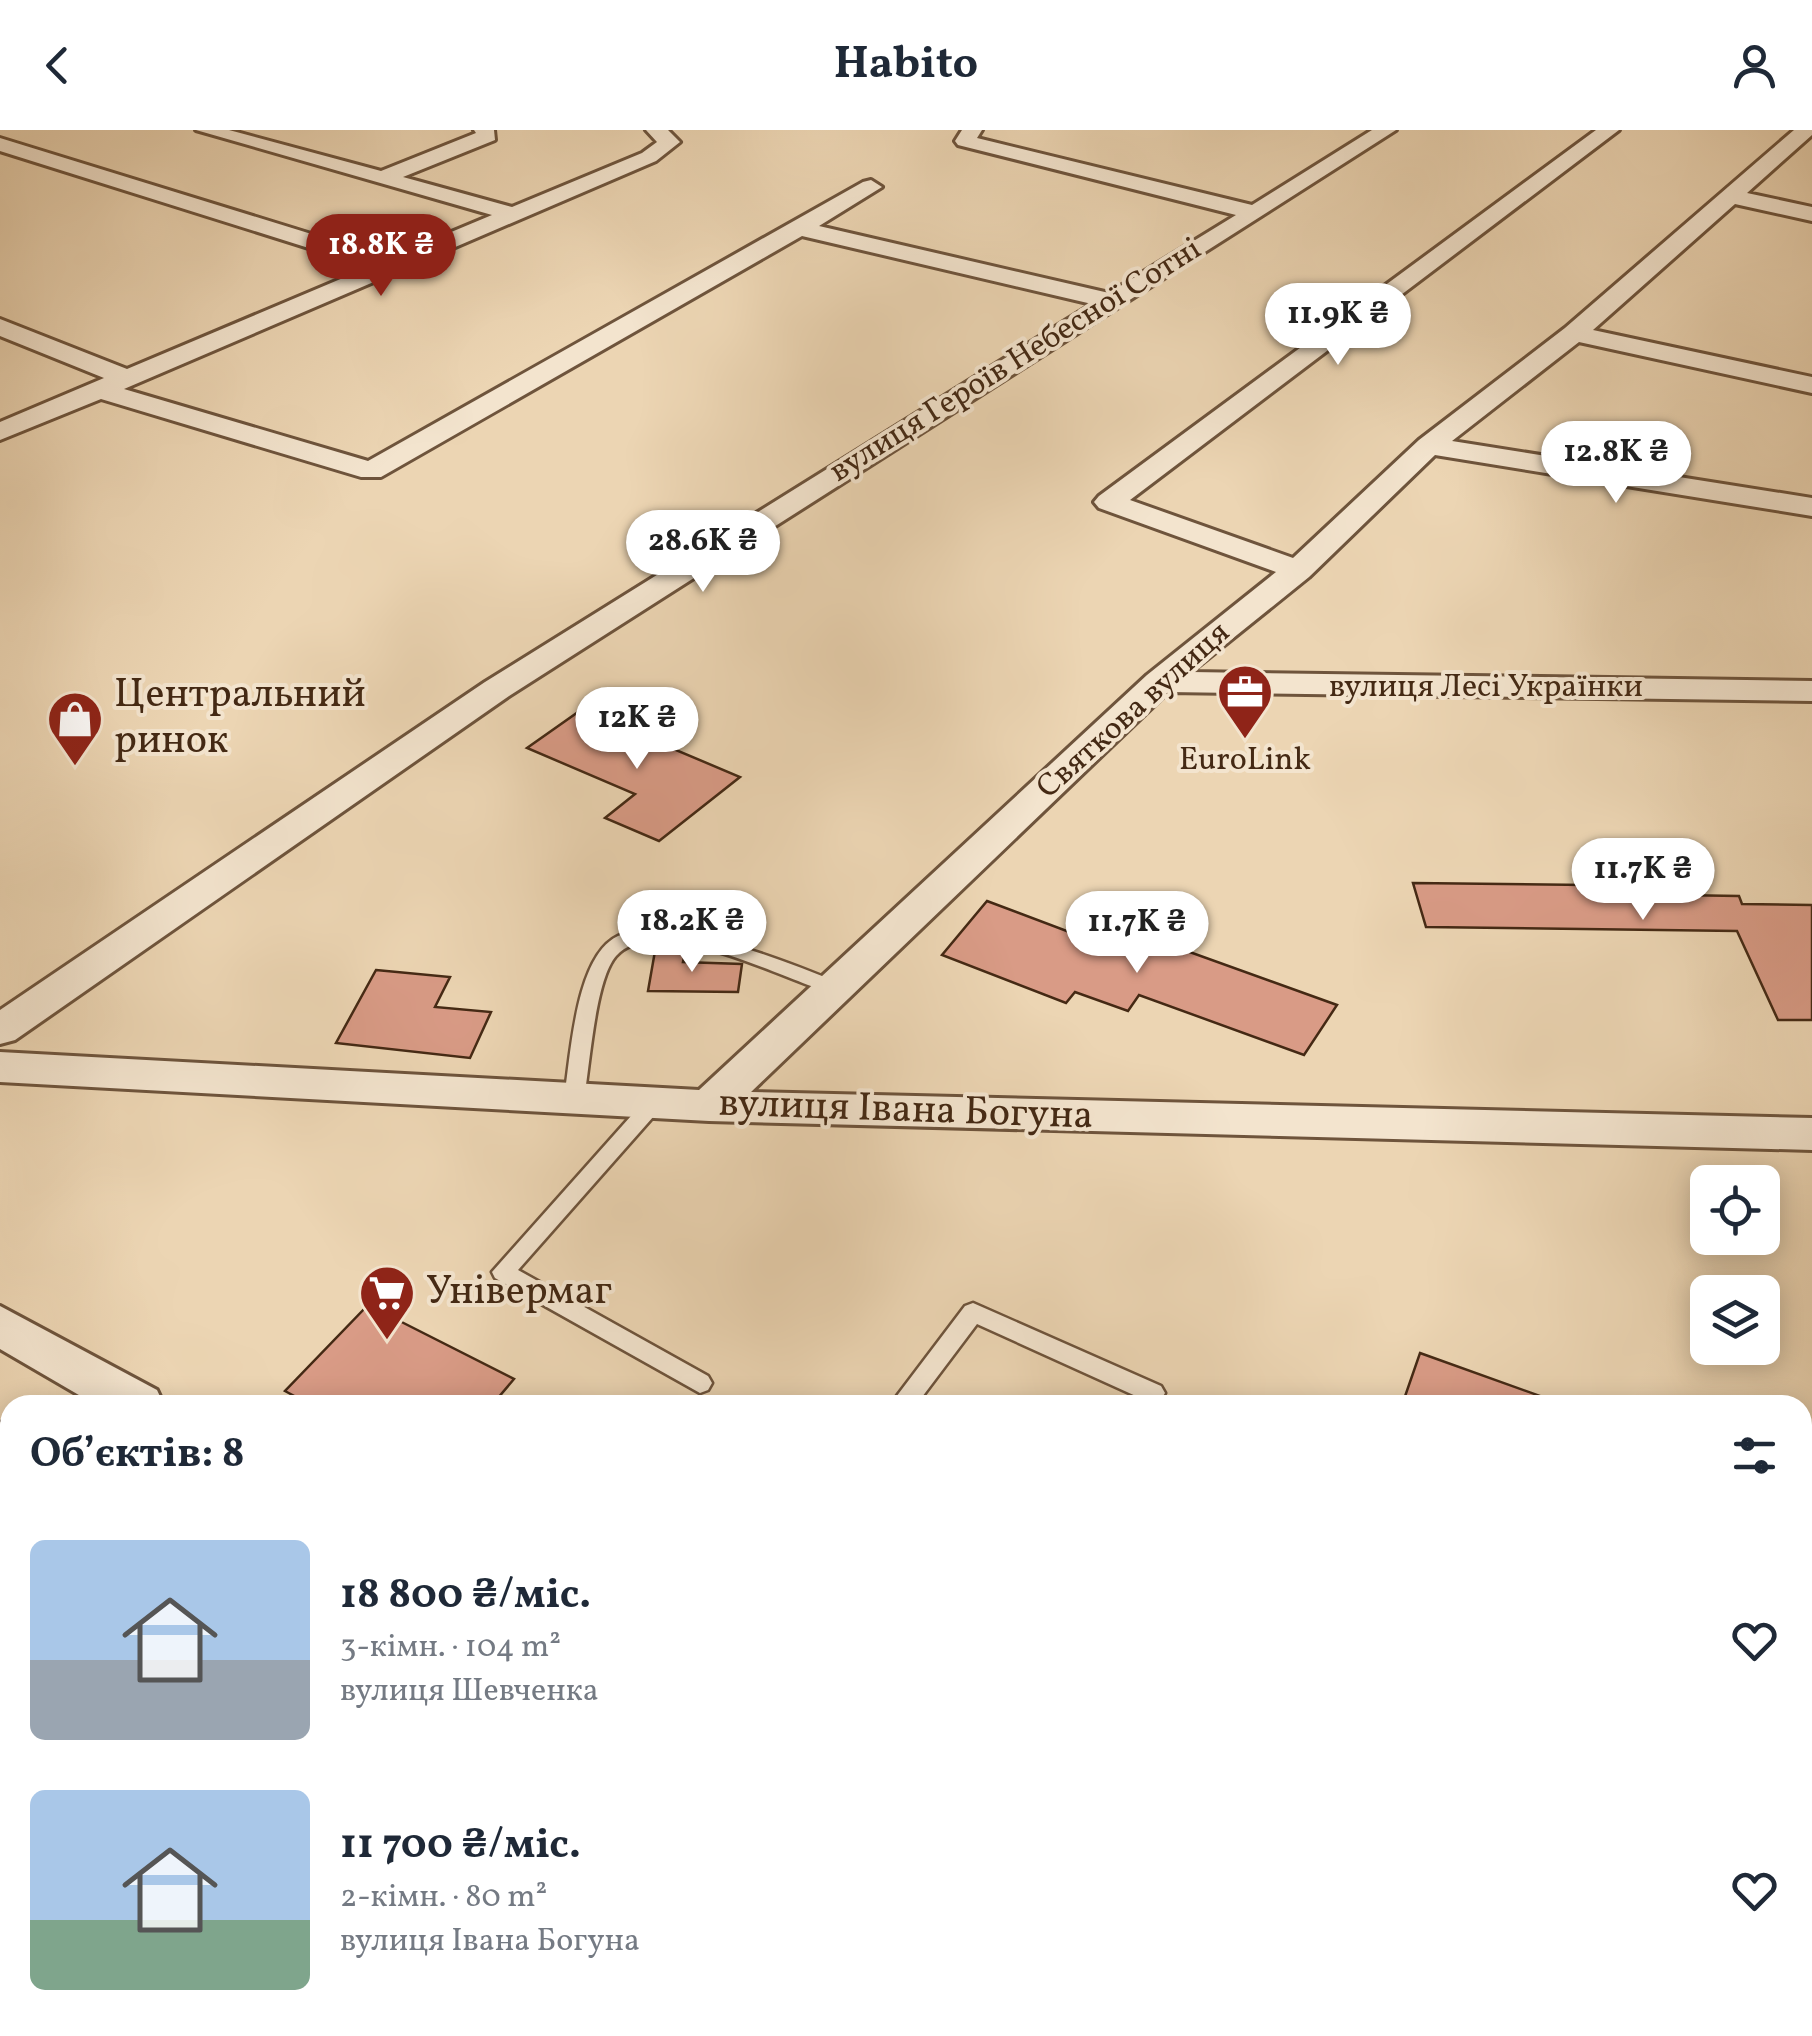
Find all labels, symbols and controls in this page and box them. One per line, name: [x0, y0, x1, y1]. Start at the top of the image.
text: Habito: [834, 34, 978, 97]
icon: back: [30, 38, 85, 93]
icon: person: [1727, 38, 1782, 93]
pin: 18.8K ₴: [289, 214, 473, 299]
text: 18.8K ₴: [328, 224, 434, 268]
street label: вулиця Героїв Небесної Сотні: [822, 228, 1210, 494]
pin: 11.9K ₴: [1246, 283, 1430, 368]
text: 11.9K ₴: [1287, 293, 1389, 337]
pin: 12.8K ₴: [1524, 421, 1708, 506]
text: 12.8K ₴: [1563, 431, 1669, 475]
pin: 28.6K ₴: [611, 510, 795, 595]
text: 28.6K ₴: [648, 520, 758, 564]
street label: Святкова вулиця: [1028, 612, 1240, 810]
office icon: EuroLink: [1215, 662, 1275, 741]
street label: вулиця Лесі Українки: [1329, 666, 1643, 710]
place label: Центральний ринок: [114, 668, 366, 770]
pin: 12K ₴: [567, 687, 707, 772]
shop icon: Центральний ринок: [45, 689, 105, 768]
text: 12K ₴: [597, 697, 677, 741]
place label: EuroLink: [1179, 739, 1311, 783]
pin: 11.7K ₴: [1551, 838, 1735, 923]
text: 11.7K ₴: [1594, 848, 1692, 892]
pin: 18.2K ₴: [600, 890, 784, 975]
pin: 11.7K ₴: [1045, 891, 1229, 976]
text: 18.2K ₴: [639, 900, 745, 944]
text: 11.7K ₴: [1088, 901, 1186, 945]
street label: вулиця Івана Богуна: [718, 1076, 1094, 1146]
map controls: [1690, 1165, 1780, 1365]
button: locate: [1690, 1165, 1780, 1255]
supermarket icon: Універмаг: [357, 1263, 417, 1342]
place label: Універмаг: [426, 1265, 612, 1321]
button: layers: [1690, 1275, 1780, 1365]
text: Об’єктів: 8: [30, 1426, 245, 1485]
icon: filters: [1727, 1428, 1782, 1483]
text: 18 800 ₴/міс.: [340, 1567, 591, 1626]
icon: home: [110, 1580, 230, 1700]
icon: heart: [1727, 1613, 1782, 1668]
text: 3-кімн. · 104 m²: [340, 1626, 561, 1670]
text: вулиця Шевченка: [340, 1670, 599, 1714]
text: 11 700 ₴/міс.: [340, 1817, 581, 1876]
icon: home: [110, 1830, 230, 1950]
icon: heart: [1727, 1863, 1782, 1918]
text: 2-кімн. · 80 m²: [340, 1876, 547, 1920]
text: вулиця Івана Богуна: [340, 1920, 640, 1964]

